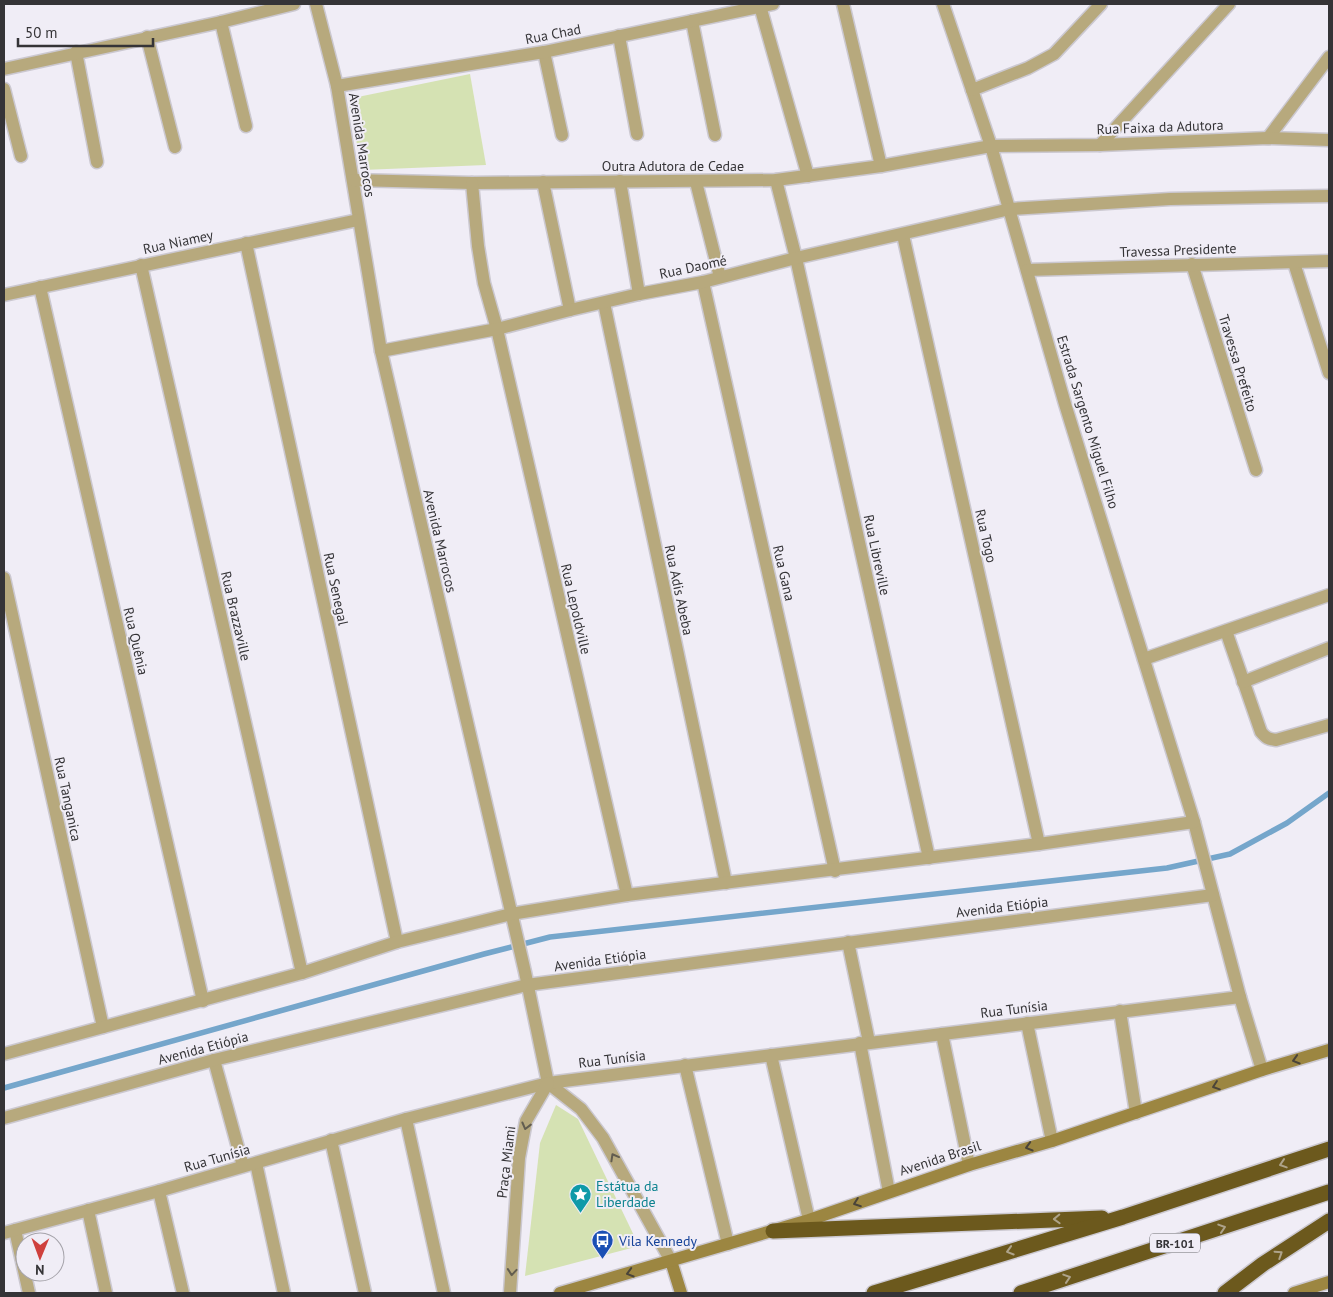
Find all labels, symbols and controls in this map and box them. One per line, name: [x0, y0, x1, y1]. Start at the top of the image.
scale bar: [18, 15, 152, 47]
street label: Rua Chad: [524, 20, 582, 48]
text: 50 m: [25, 23, 58, 42]
street label: Avenida Marrocos: [345, 92, 379, 199]
street label: Rua Faixa da Adutora: [1096, 116, 1224, 138]
street label: Outra Adutora de Cedae: [602, 157, 744, 175]
street label: Rua Niamey: [141, 226, 215, 258]
street label: Travessa Presidente: [1119, 239, 1237, 261]
street label: Rua Daomé: [658, 251, 728, 283]
street label: Travessa Prefeito: [1215, 312, 1261, 414]
street label: Estrada Sargento Miguel Filho: [1053, 333, 1123, 511]
street label: Avenida Marrocos: [419, 488, 461, 595]
street label: Rua Togo: [971, 507, 1001, 565]
street label: Rua Libreville: [860, 513, 894, 597]
street label: Rua Adis Abeba: [661, 543, 697, 637]
street label: Rua Gana: [769, 543, 799, 603]
street label: Rua Senegal: [319, 551, 353, 627]
street label: Rua Lepoldville: [557, 562, 595, 656]
street label: Rua Brazzaville: [217, 569, 255, 663]
street label: Rua Quênia: [119, 605, 153, 677]
street label: Rua Tanganica: [50, 755, 86, 843]
street label: Avenida Etiópia: [955, 892, 1049, 922]
street label: Avenida Etiópia: [553, 945, 647, 975]
street label: Rua Tunísia: [979, 996, 1049, 1022]
street label: Avenida Etiópia: [156, 1027, 250, 1069]
street label: Rua Tunísia: [577, 1046, 647, 1072]
one-way arrow: [1292, 1055, 1300, 1065]
one-way arrow: [1213, 1080, 1221, 1090]
one-way arrow: [521, 1122, 532, 1130]
street label: Praça Miami: [493, 1125, 519, 1199]
street label: Avenida Brasil: [897, 1136, 983, 1180]
street label: Rua Tunísia: [182, 1140, 252, 1176]
one-way arrow: [1025, 1142, 1033, 1152]
one-way arrow: [610, 1153, 620, 1162]
one-way arrow: [1279, 1159, 1288, 1169]
place label: Estátua da Liberdade: [596, 1177, 659, 1211]
place icon: Estátua da Liberdade: [568, 1182, 592, 1213]
one-way arrow: [854, 1197, 862, 1207]
one-way arrow: [1053, 1214, 1061, 1225]
one-way arrow: [1217, 1223, 1226, 1233]
bus stop icon: Vila Kennedy: [591, 1229, 615, 1260]
north arrow: [15, 1232, 65, 1282]
place label: Vila Kennedy: [618, 1232, 697, 1250]
road number: BR-101: [1150, 1234, 1200, 1252]
one-way arrow: [1006, 1246, 1015, 1256]
one-way arrow: [1273, 1251, 1282, 1260]
text: N: [35, 1261, 45, 1279]
one-way arrow: [625, 1267, 634, 1278]
one-way arrow: [507, 1269, 518, 1277]
one-way arrow: [1063, 1274, 1071, 1284]

